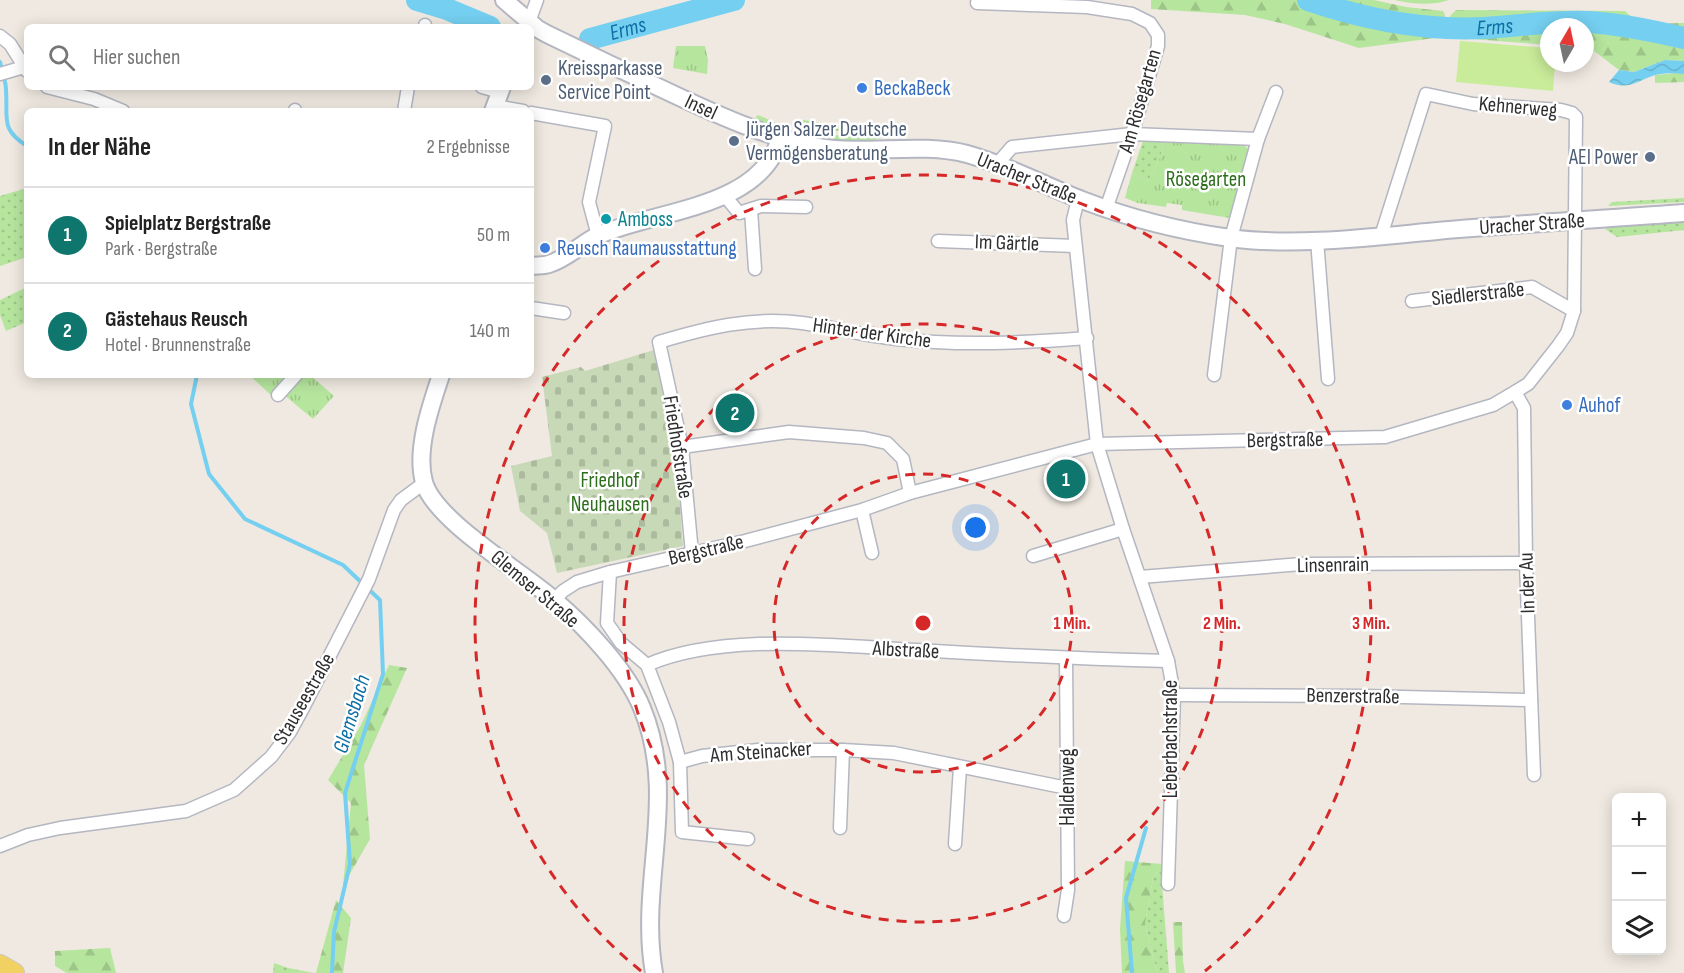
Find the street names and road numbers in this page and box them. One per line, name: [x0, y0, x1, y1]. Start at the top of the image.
street label: Am Rösegarten: [1113, 46, 1167, 157]
street label: Insel: [681, 89, 721, 125]
street label: Kehnerweg: [1478, 91, 1558, 123]
street label: Uracher Straße: [973, 147, 1081, 209]
street label: Uracher Straße: [1478, 208, 1586, 240]
street label: Im Gärtle: [974, 229, 1040, 257]
street label: Siedlerstraße: [1430, 277, 1526, 311]
street label: Hinter der Kirche: [811, 312, 933, 354]
street label: Friedhofstraße: [658, 394, 698, 500]
street label: Bergstraße: [1246, 427, 1324, 453]
street label: Bergstraße: [666, 529, 746, 571]
street label: Glemser Straße: [486, 545, 584, 633]
street label: Linsenrain: [1297, 552, 1369, 578]
street label: In der Au: [1513, 552, 1541, 614]
street label: Albstraße: [871, 636, 940, 664]
street label: Stauseestraße: [268, 649, 340, 749]
street label: Leberbachstraße: [1158, 680, 1183, 798]
street label: Benzerstraße: [1306, 683, 1400, 709]
street label: Am Steinacker: [709, 736, 812, 768]
street label: Haldenweg: [1055, 748, 1080, 826]

